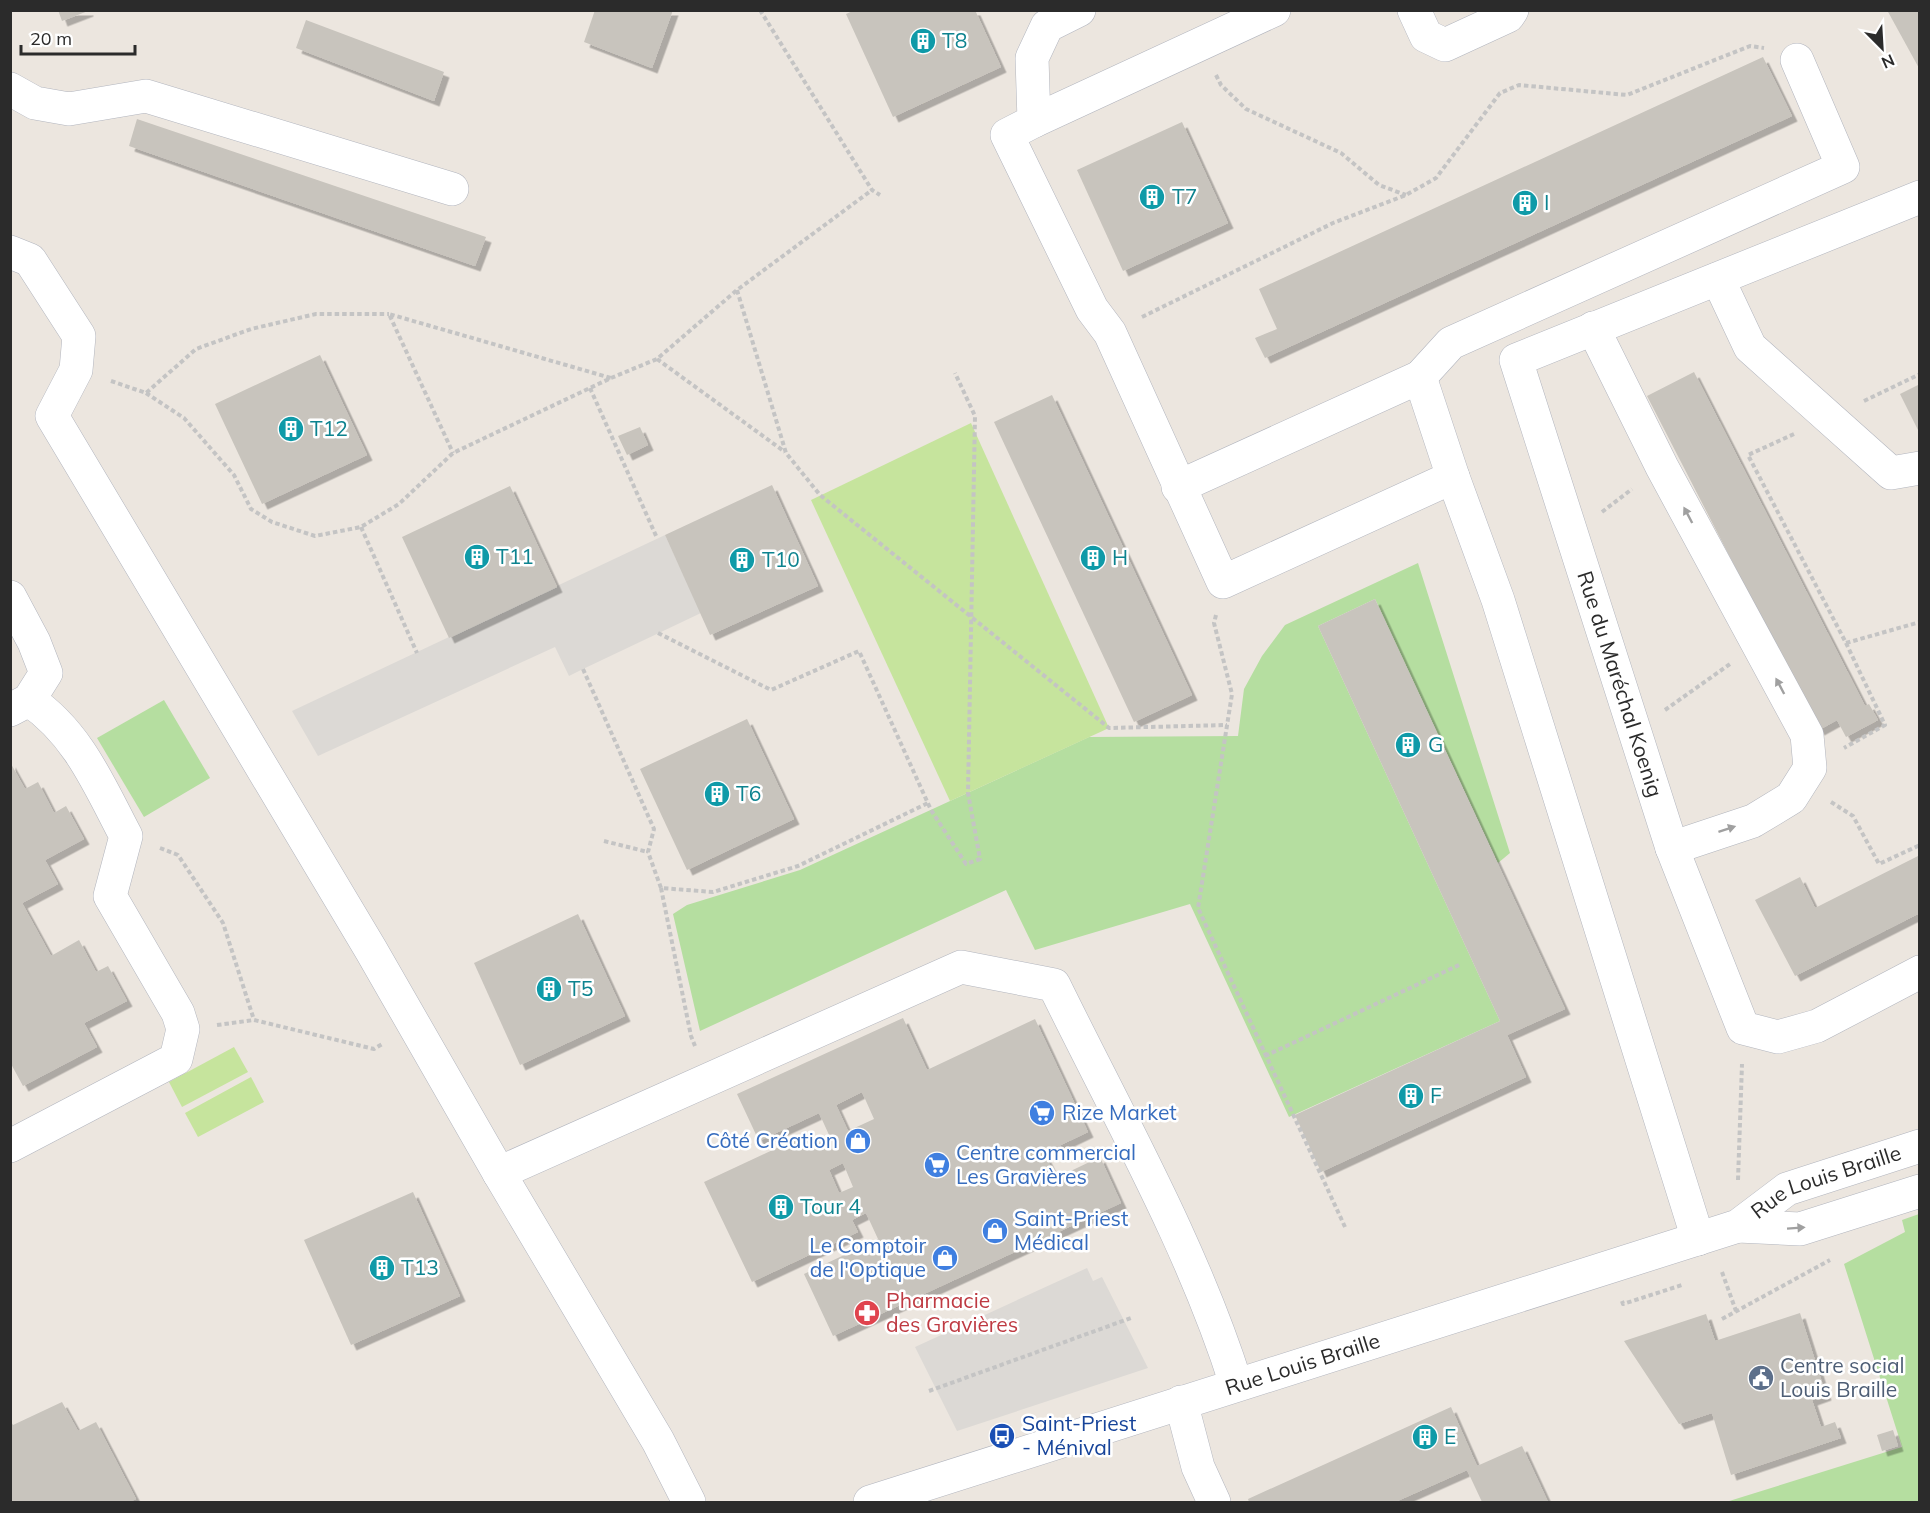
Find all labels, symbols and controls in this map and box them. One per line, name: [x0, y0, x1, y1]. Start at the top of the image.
scale bar: [21, 18, 135, 56]
north arrow: [1852, 18, 1912, 78]
building icon: T8: [908, 26, 938, 56]
text: 20 m: [30, 27, 72, 50]
place label: T8: [942, 27, 967, 53]
text: N: [1879, 50, 1898, 73]
building icon: T7: [1137, 182, 1167, 212]
place label: T7: [1172, 183, 1197, 209]
building icon: I: [1510, 188, 1540, 218]
place label: I: [1544, 189, 1549, 215]
building icon: T12: [276, 414, 306, 444]
place label: T12: [310, 415, 348, 441]
one-way arrow: [1683, 506, 1693, 523]
building icon: T11: [462, 542, 492, 572]
place label: T11: [496, 543, 534, 569]
building icon: H: [1078, 543, 1108, 573]
place label: H: [1112, 544, 1128, 570]
building icon: T10: [727, 545, 757, 575]
place label: T10: [762, 546, 800, 572]
street label: Rue du Maréchal Koenig: [1572, 568, 1669, 800]
one-way arrow: [1775, 678, 1785, 695]
building icon: G: [1393, 730, 1423, 760]
place label: G: [1428, 731, 1443, 757]
building icon: T6: [702, 779, 732, 809]
place label: T6: [736, 780, 761, 806]
one-way arrow: [1718, 824, 1736, 833]
building icon: T5: [534, 974, 564, 1004]
place label: T5: [568, 975, 593, 1001]
building icon: F: [1396, 1081, 1426, 1111]
place label: F: [1430, 1082, 1442, 1108]
supermarket icon: Rize Market: [1027, 1098, 1057, 1128]
place label: Rize Market: [1062, 1099, 1177, 1125]
shop icon: Côté Création: [843, 1126, 873, 1156]
place label: Côté Création: [706, 1127, 838, 1153]
place label: Centre commercial Les Gravières: [956, 1139, 1136, 1189]
street label: Rue Louis Braille: [1745, 1139, 1904, 1224]
supermarket icon: Centre commercial Les Gravières: [922, 1150, 952, 1180]
building icon: Tour 4: [766, 1192, 796, 1222]
place label: Tour 4: [800, 1193, 861, 1219]
place label: Saint-Priest Médical: [1014, 1205, 1128, 1255]
shop icon: Saint-Priest Médical: [980, 1216, 1010, 1246]
one-way arrow: [1787, 1223, 1806, 1232]
place label: Le Comptoir de l'Optique: [809, 1232, 926, 1282]
shop icon: Le Comptoir de l'Optique: [930, 1243, 960, 1273]
building icon: T13: [367, 1253, 397, 1283]
place label: T13: [401, 1254, 439, 1280]
place label: Pharmacie des Gravières: [886, 1287, 1018, 1337]
pharmacy icon: Pharmacie des Gravières: [852, 1298, 882, 1328]
street label: Rue Louis Braille: [1222, 1327, 1383, 1400]
place label: Centre social Louis Braille: [1780, 1352, 1905, 1402]
public building icon: Centre social Louis Braille: [1746, 1363, 1776, 1393]
place label: Saint-Priest - Ménival: [1022, 1410, 1136, 1460]
bus stop icon: Saint-Priest - Ménival: [987, 1421, 1017, 1451]
building icon: E: [1410, 1422, 1440, 1452]
place label: E: [1444, 1423, 1456, 1449]

